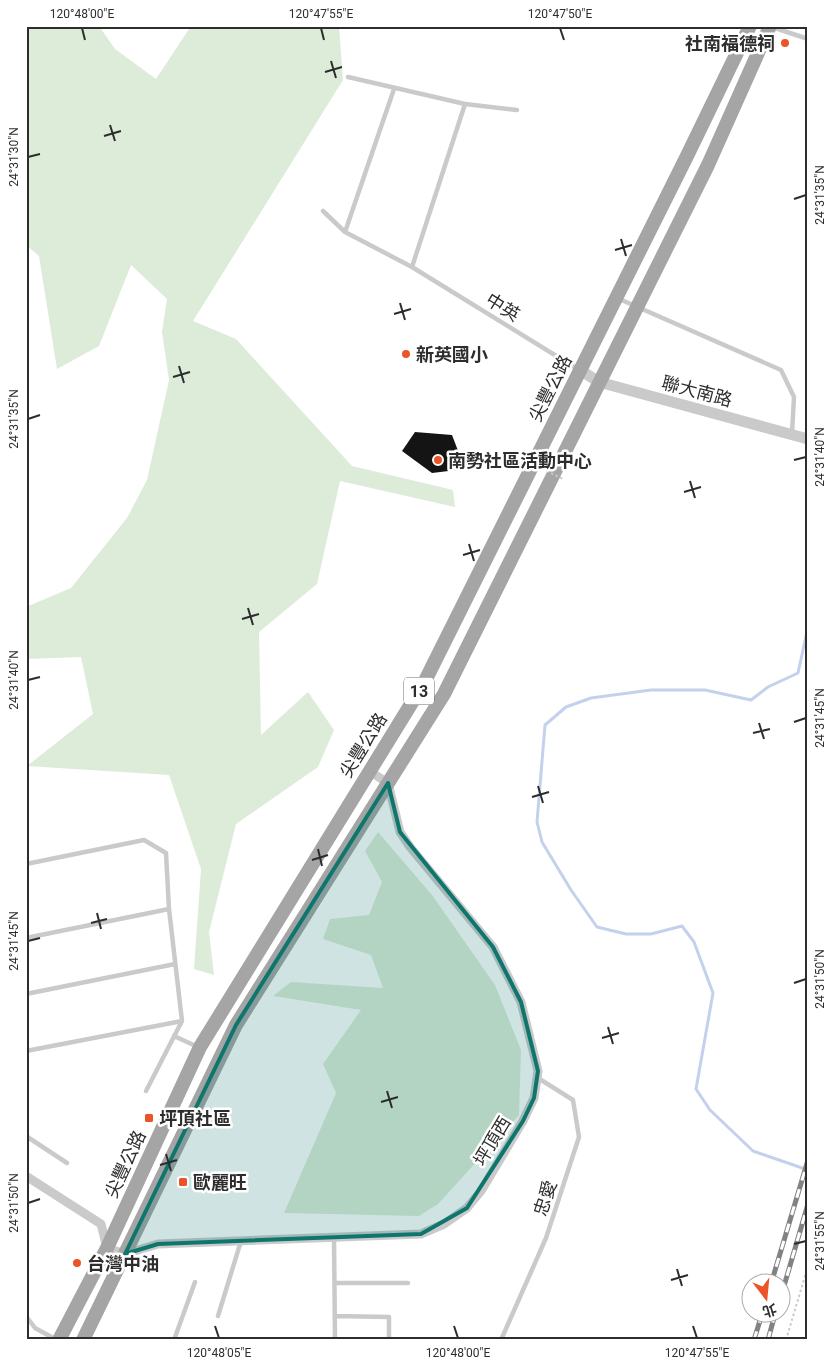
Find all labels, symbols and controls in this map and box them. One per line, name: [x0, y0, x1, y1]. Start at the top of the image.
text: 120°48'00"E: [50, 7, 114, 21]
text: 120°47'55"E: [289, 7, 353, 21]
text: 120°47'50"E: [528, 7, 592, 21]
place label: 社南福德祠: [685, 33, 775, 54]
marker: 社南福德祠: [779, 37, 791, 49]
text: 24°31'30"N: [7, 127, 21, 187]
text: 24°31'35"N: [813, 165, 827, 225]
street label: 中英: [482, 289, 524, 325]
place label: 新英國小: [416, 344, 488, 365]
marker: 新英國小: [400, 348, 412, 360]
street label: 尖豐公路: [524, 351, 576, 425]
street label: 聯大南路: [660, 372, 734, 410]
text: 24°31'35"N: [7, 389, 21, 449]
text: 24°31'40"N: [813, 427, 827, 487]
place label: 南勢社區活動中心: [448, 450, 592, 471]
marker: 南勢社區活動中心: [432, 454, 444, 466]
text: 24°31'40"N: [7, 650, 21, 710]
road number: 13: [404, 678, 434, 704]
text: 24°31'45"N: [813, 688, 827, 748]
street label: 尖豐公路: [335, 709, 391, 781]
text: 24°31'45"N: [7, 911, 21, 971]
text: 24°31'50"N: [813, 949, 827, 1009]
place label: 坪頂社區: [159, 1108, 231, 1129]
marker: 坪頂社區: [143, 1112, 155, 1124]
street label: 坪頂西: [469, 1112, 515, 1170]
street label: 尖豐公路: [100, 1127, 150, 1201]
place label: 歐麗旺: [193, 1172, 247, 1193]
text: 24°31'50"N: [7, 1173, 21, 1233]
marker: 歐麗旺: [177, 1176, 189, 1188]
street label: 忠愛: [529, 1178, 561, 1218]
text: 24°31'55"N: [813, 1211, 827, 1271]
place label: 台灣中油: [87, 1253, 159, 1274]
marker: 台灣中油: [71, 1257, 83, 1269]
north arrow: [742, 1274, 792, 1324]
text: 北: [761, 1301, 779, 1320]
text: 120°48'05"E: [187, 1346, 251, 1360]
text: 120°48'00"E: [426, 1346, 490, 1360]
text: 120°47'55"E: [665, 1346, 729, 1360]

